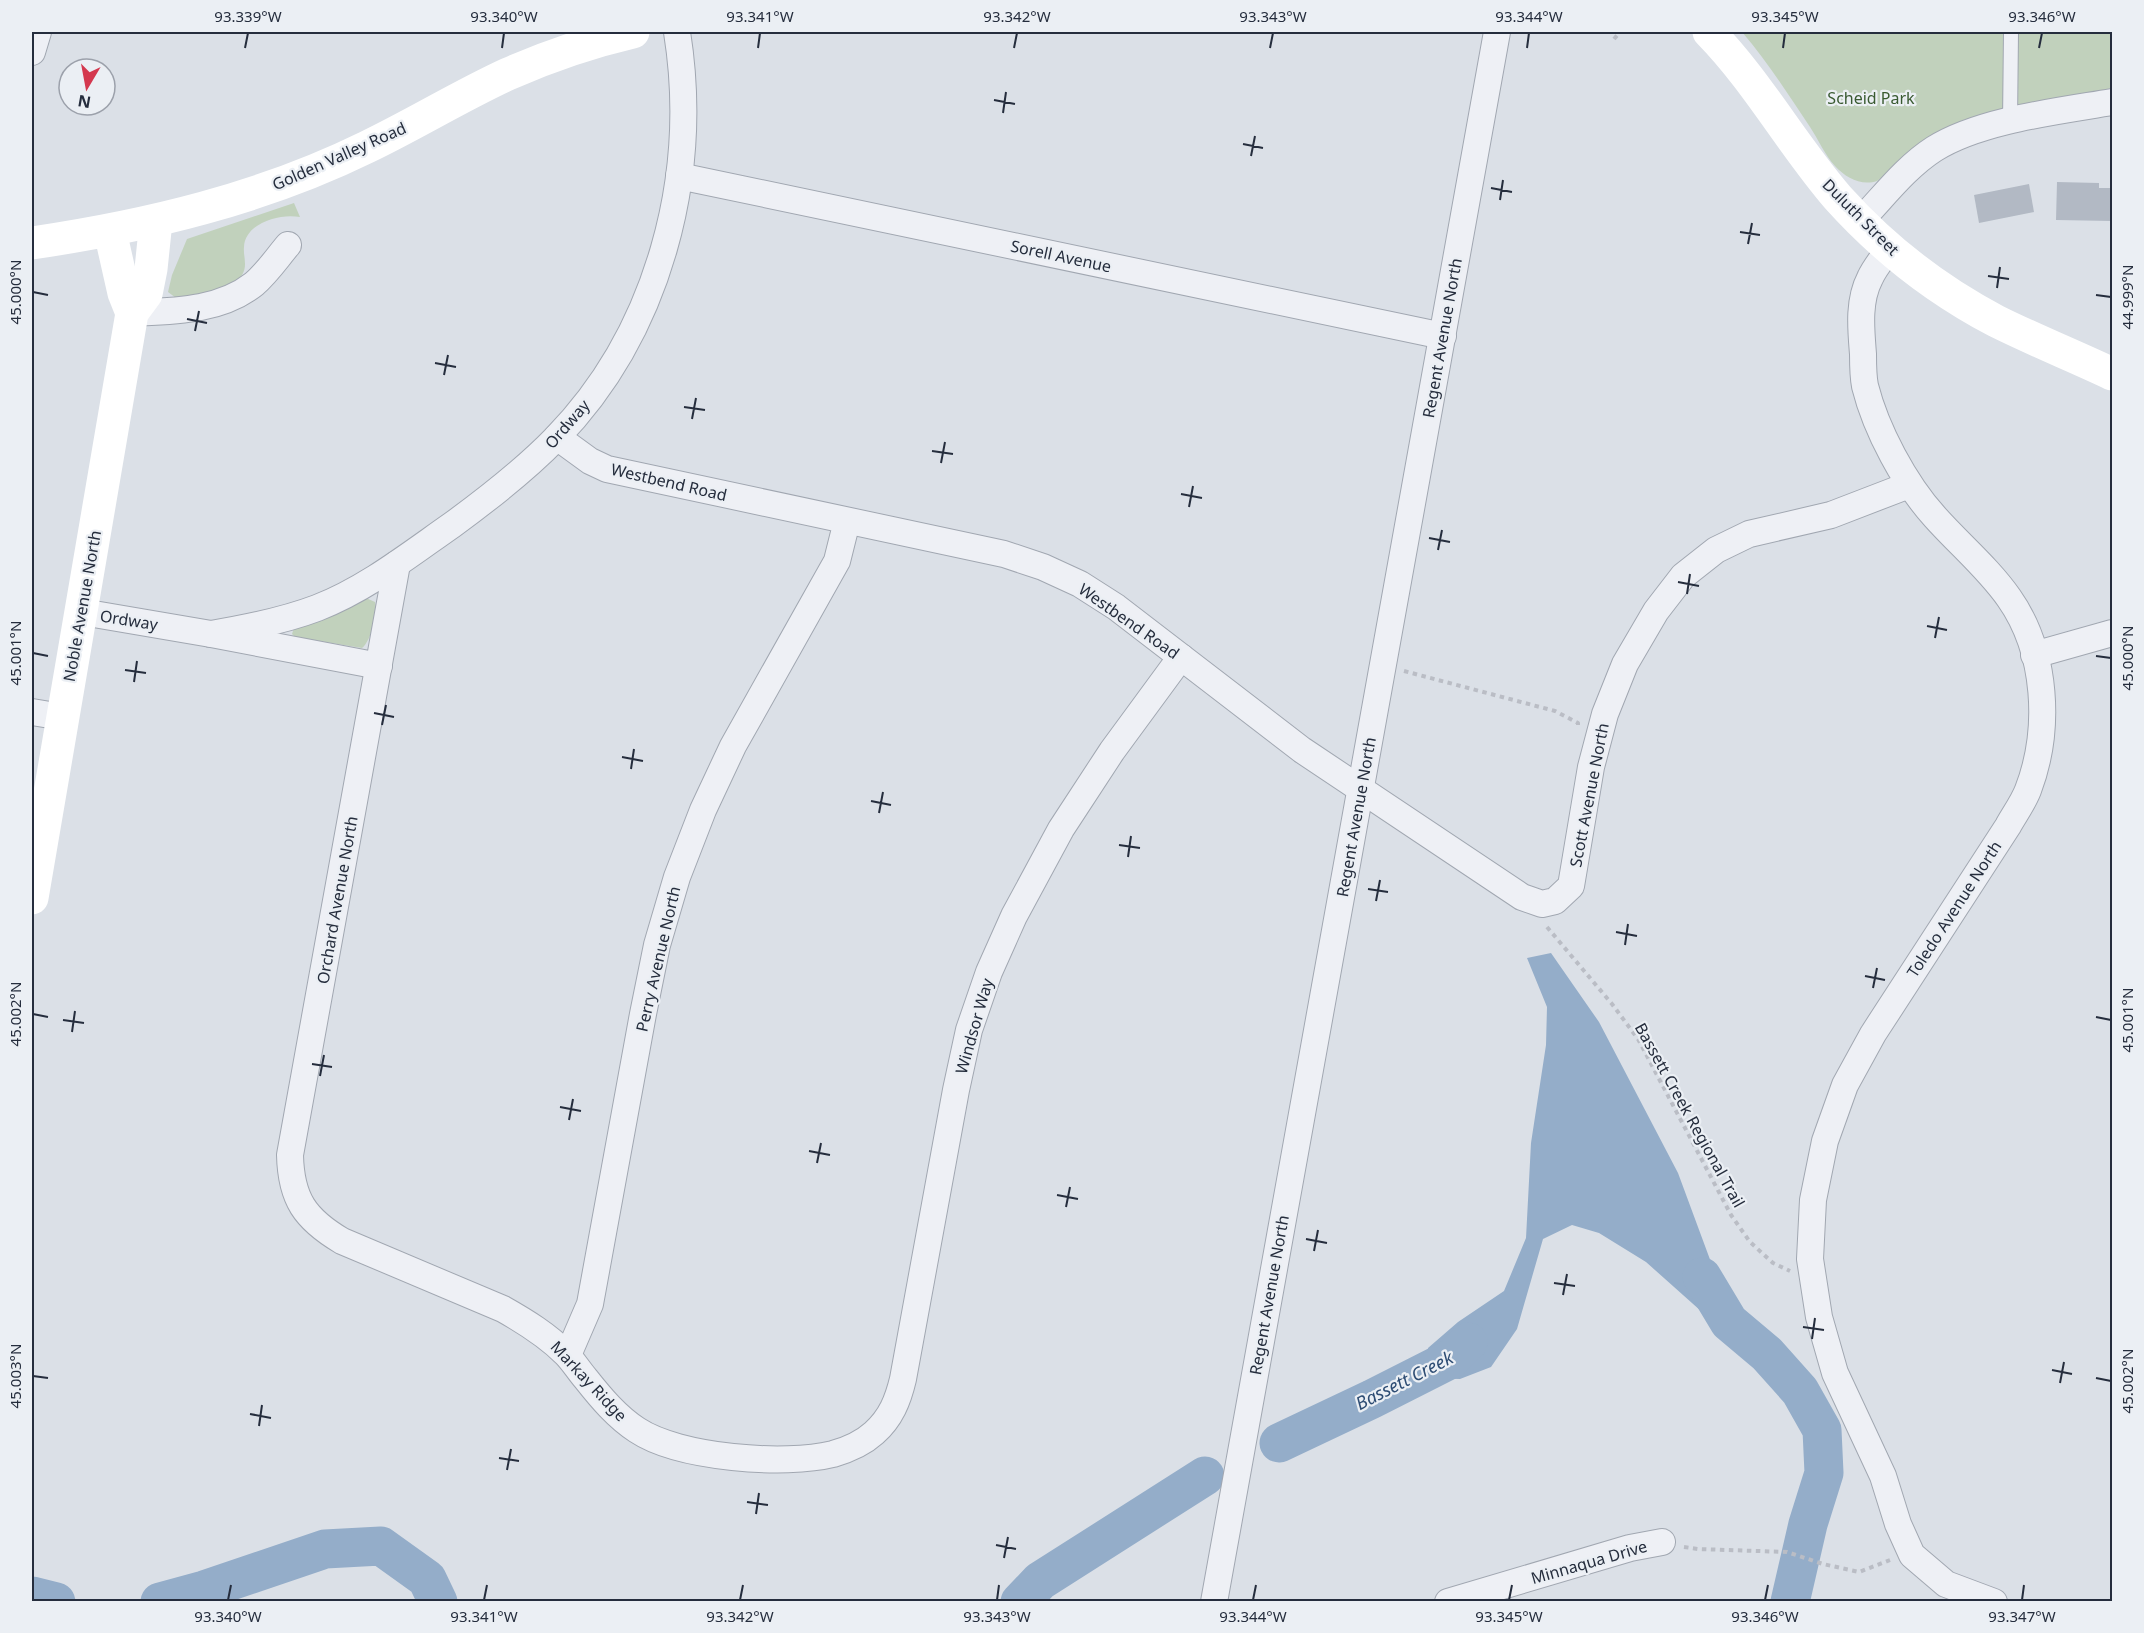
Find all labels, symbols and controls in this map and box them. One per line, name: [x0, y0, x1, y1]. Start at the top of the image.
text: 93.339°W: [214, 6, 282, 26]
text: 93.340°W: [470, 6, 538, 26]
text: 93.341°W: [726, 6, 794, 26]
text: 93.342°W: [983, 6, 1051, 26]
text: 93.343°W: [1239, 6, 1307, 26]
text: 93.344°W: [1495, 6, 1563, 26]
text: 93.345°W: [1751, 6, 1819, 26]
text: 93.346°W: [2008, 6, 2076, 26]
north arrow: [57, 57, 117, 117]
park label: Scheid Park: [1827, 87, 1915, 109]
text: N: [76, 90, 93, 114]
street label: Golden Valley Road: [269, 117, 409, 195]
street label: Duluth Street: [1818, 174, 1904, 260]
street label: Sorell Avenue: [1009, 235, 1113, 277]
street label: Regent Avenue North: [1417, 256, 1467, 420]
text: 45.000°N: [5, 260, 25, 324]
text: 44.999°N: [2117, 265, 2137, 329]
street label: Ordway: [540, 394, 595, 453]
street label: Westbend Road: [609, 458, 729, 506]
street label: Noble Avenue North: [58, 529, 106, 683]
street label: Westbend Road: [1074, 578, 1184, 664]
street label: Ordway: [98, 605, 160, 636]
text: 45.001°N: [5, 621, 25, 685]
text: 45.000°N: [2117, 626, 2137, 690]
street label: Scott Avenue North: [1564, 721, 1614, 869]
street label: Regent Avenue North: [1331, 735, 1381, 899]
street label: Orchard Avenue North: [311, 814, 363, 986]
street label: Toledo Avenue North: [1902, 836, 2006, 982]
street label: Perry Avenue North: [631, 884, 685, 1034]
street label: Windsor Way: [950, 975, 998, 1076]
text: 45.002°N: [5, 982, 25, 1046]
text: 45.001°N: [2117, 988, 2137, 1052]
street label: Bassett Creek Regional Trail: [1630, 1019, 1750, 1211]
street label: Regent Avenue North: [1244, 1213, 1294, 1377]
street label: Markay Ridge: [546, 1336, 632, 1426]
text: 45.003°N: [5, 1344, 25, 1408]
water label: Bassett Creek: [1351, 1345, 1458, 1415]
text: 45.002°N: [2117, 1349, 2137, 1413]
street label: Minnaqua Drive: [1528, 1535, 1650, 1589]
text: 93.340°W: [194, 1606, 262, 1626]
text: 93.341°W: [450, 1606, 518, 1626]
text: 93.342°W: [706, 1606, 774, 1626]
text: 93.343°W: [963, 1606, 1031, 1626]
text: 93.344°W: [1219, 1606, 1287, 1626]
text: 93.345°W: [1475, 1606, 1543, 1626]
text: 93.346°W: [1731, 1606, 1799, 1626]
text: 93.347°W: [1988, 1606, 2056, 1626]

